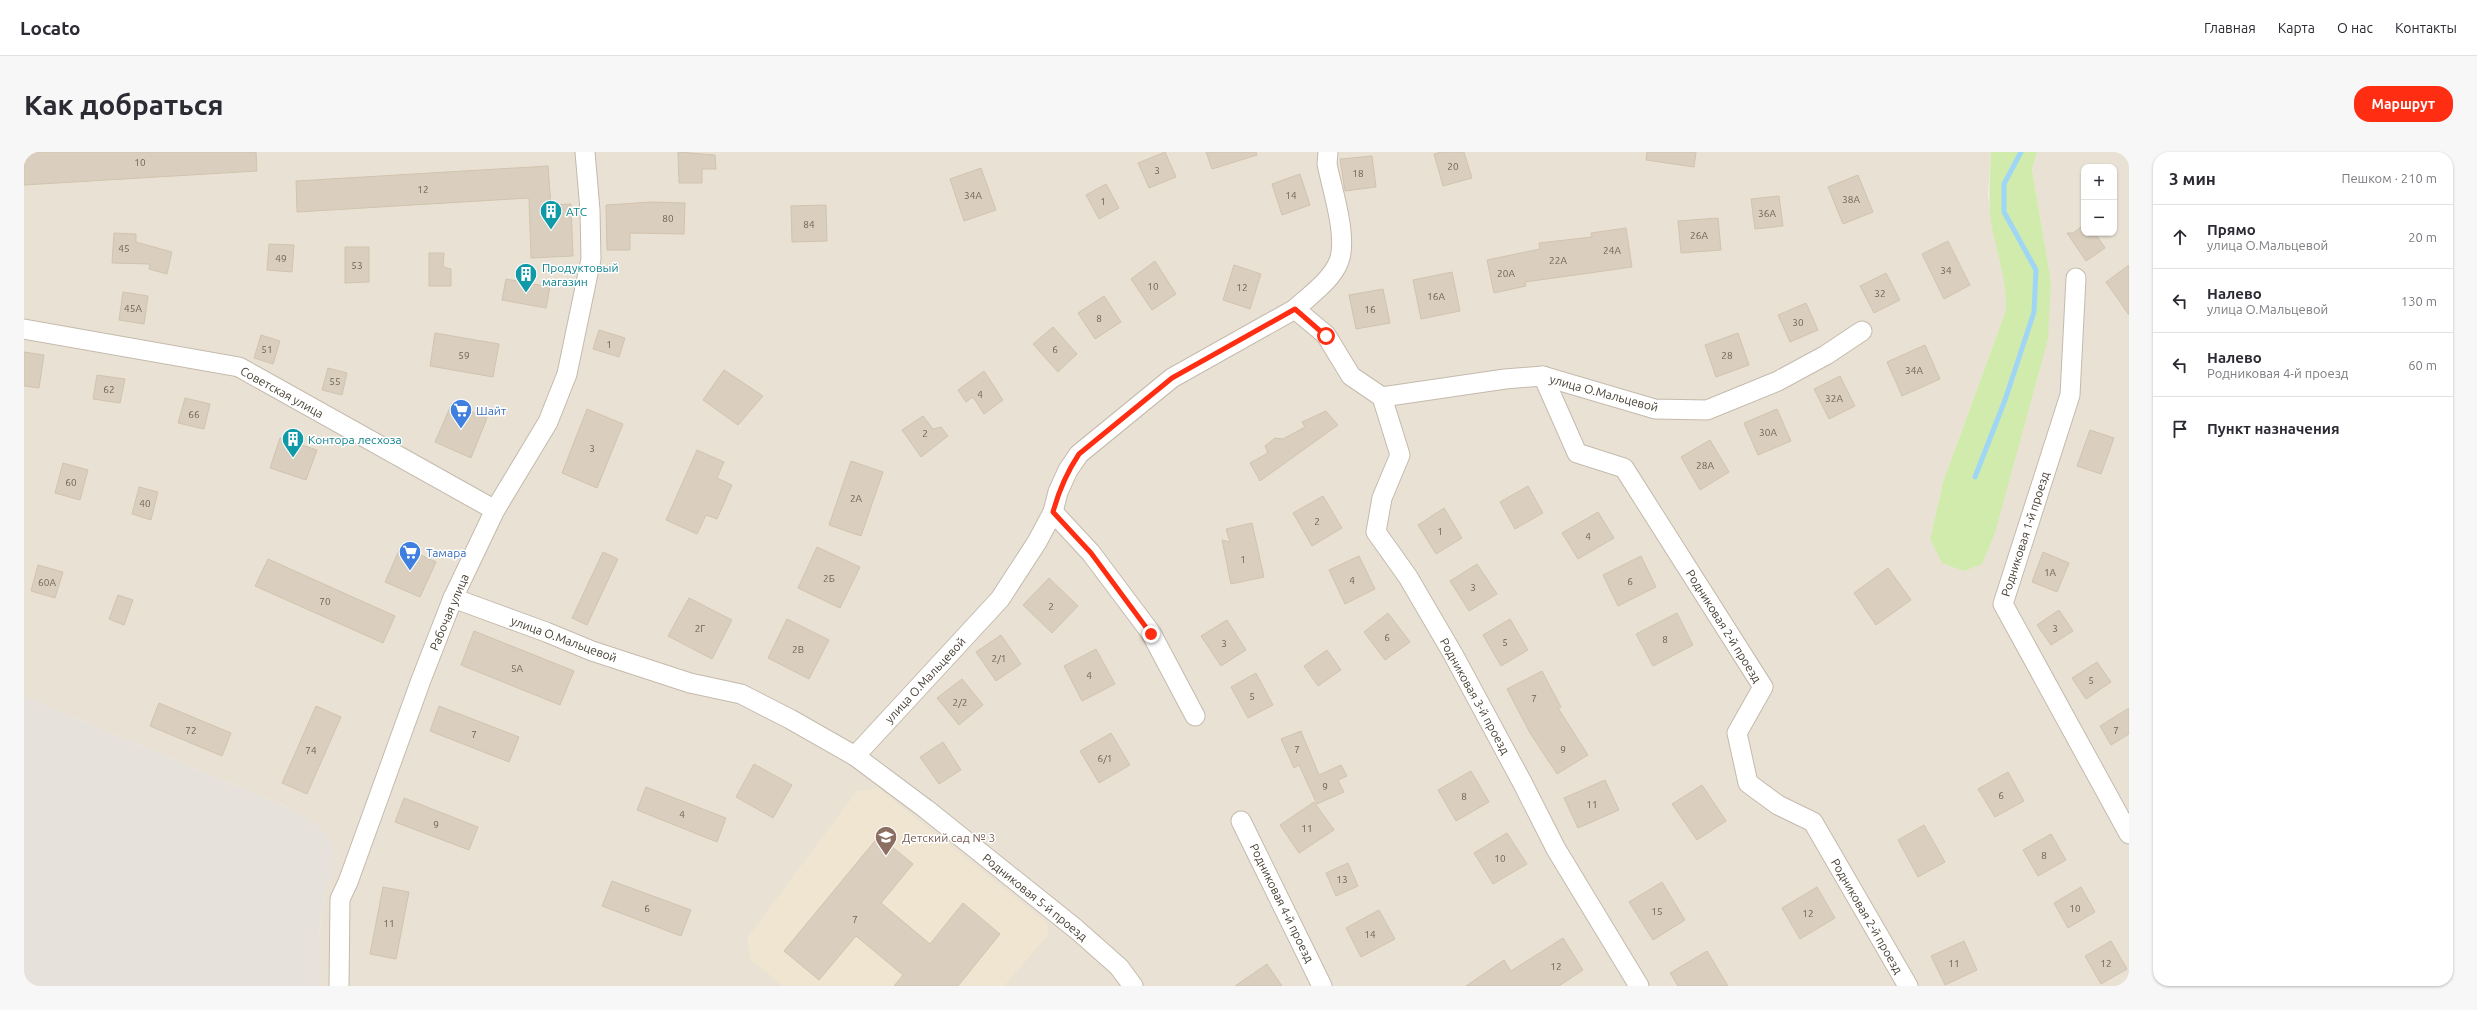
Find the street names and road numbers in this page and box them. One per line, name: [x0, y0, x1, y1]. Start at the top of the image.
street label: Советская улица: [238, 364, 326, 420]
street label: улица О.Мальцевой: [1548, 372, 1660, 414]
street label: Родниковая 1-й проезд: [1999, 470, 2051, 598]
street label: Родниковая 2-й проезд: [1684, 567, 1764, 685]
street label: Рабочая улица: [427, 572, 471, 652]
street label: улица О.Мальцевой: [509, 614, 619, 664]
street label: улица О.Мальцевой: [882, 635, 968, 725]
street label: Родниковая 3-й проезд: [1438, 636, 1512, 756]
street label: Родниковая 4-й проезд: [1248, 841, 1316, 965]
street label: Родниковая 5-й проезд: [980, 851, 1090, 943]
street label: Родниковая 2-й проезд: [1829, 856, 1905, 976]

